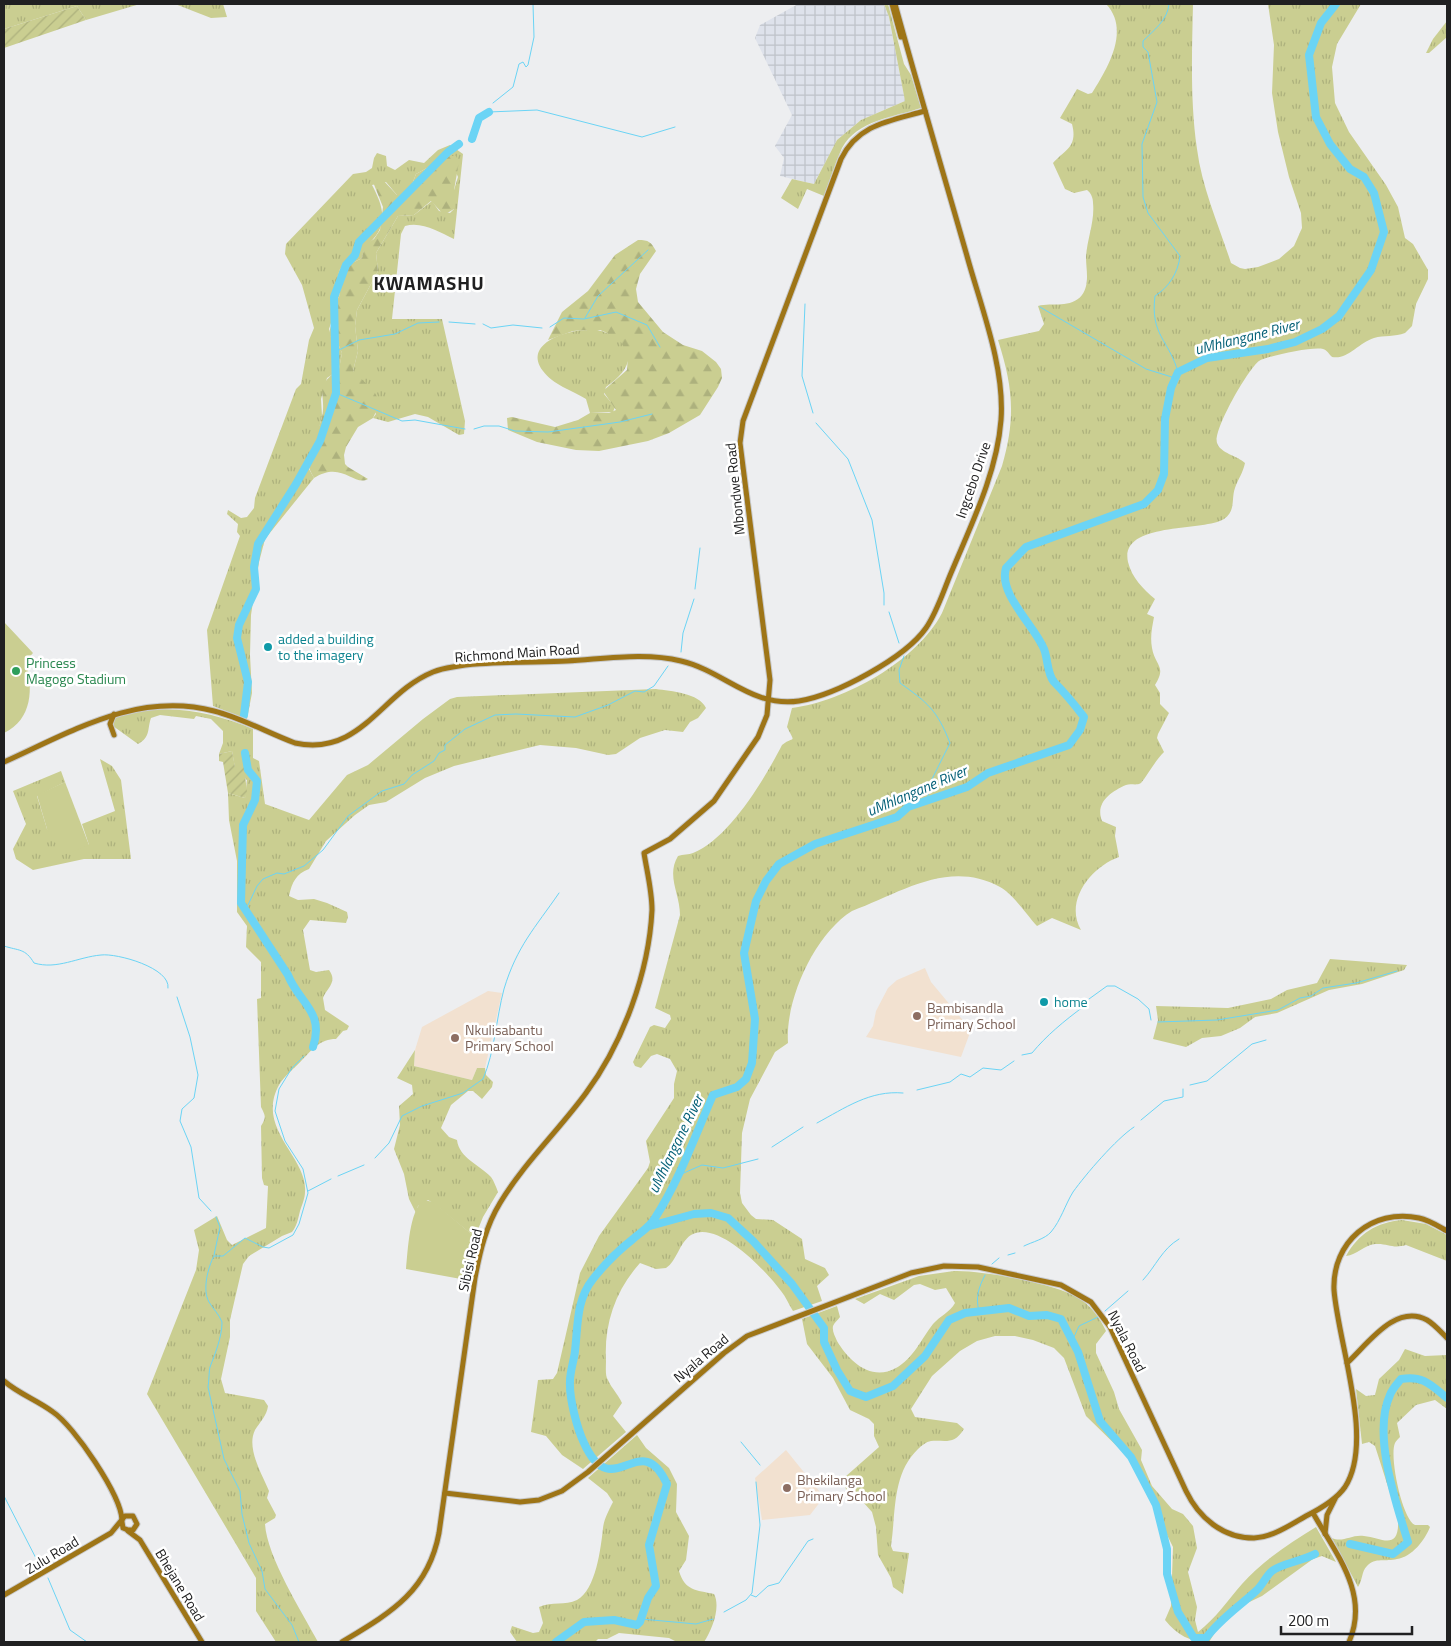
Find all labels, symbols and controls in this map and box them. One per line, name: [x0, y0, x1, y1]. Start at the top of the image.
district label: KWAMASHU: [373, 268, 485, 297]
water label: uMhlangane River: [1192, 312, 1304, 361]
street label: Ingcebo Drive: [950, 439, 995, 521]
street label: Mbondwe Road: [719, 442, 750, 536]
place label: added a building to the imagery: [278, 628, 374, 665]
street label: Richmond Main Road: [454, 638, 580, 667]
marker: added a building to the imagery: [262, 641, 274, 653]
place label: Princess Magogo Stadium: [26, 652, 126, 689]
marker: Princess Magogo Stadium: [10, 665, 22, 677]
water label: uMhlangane River: [863, 758, 973, 822]
place label: home: [1054, 991, 1088, 1012]
marker: home: [1038, 996, 1050, 1008]
place label: Bambisandla Primary School: [927, 997, 1016, 1034]
marker: Bambisandla Primary School: [911, 1010, 923, 1022]
place label: Nkulisabantu Primary School: [465, 1019, 554, 1056]
marker: Nkulisabantu Primary School: [449, 1032, 461, 1044]
water label: uMhlangane River: [642, 1089, 710, 1197]
street label: Sibisi Road: [452, 1226, 487, 1293]
street label: Nyala Road: [1103, 1306, 1152, 1375]
street label: Nyala Road: [668, 1328, 733, 1387]
place label: Bhekilanga Primary School: [797, 1469, 886, 1506]
marker: Bhekilanga Primary School: [781, 1482, 793, 1494]
street label: Zulu Road: [21, 1530, 82, 1579]
street label: Bhejane Road: [150, 1544, 210, 1625]
scale bar: [1281, 1604, 1412, 1636]
text: 200 m: [1288, 1609, 1329, 1632]

